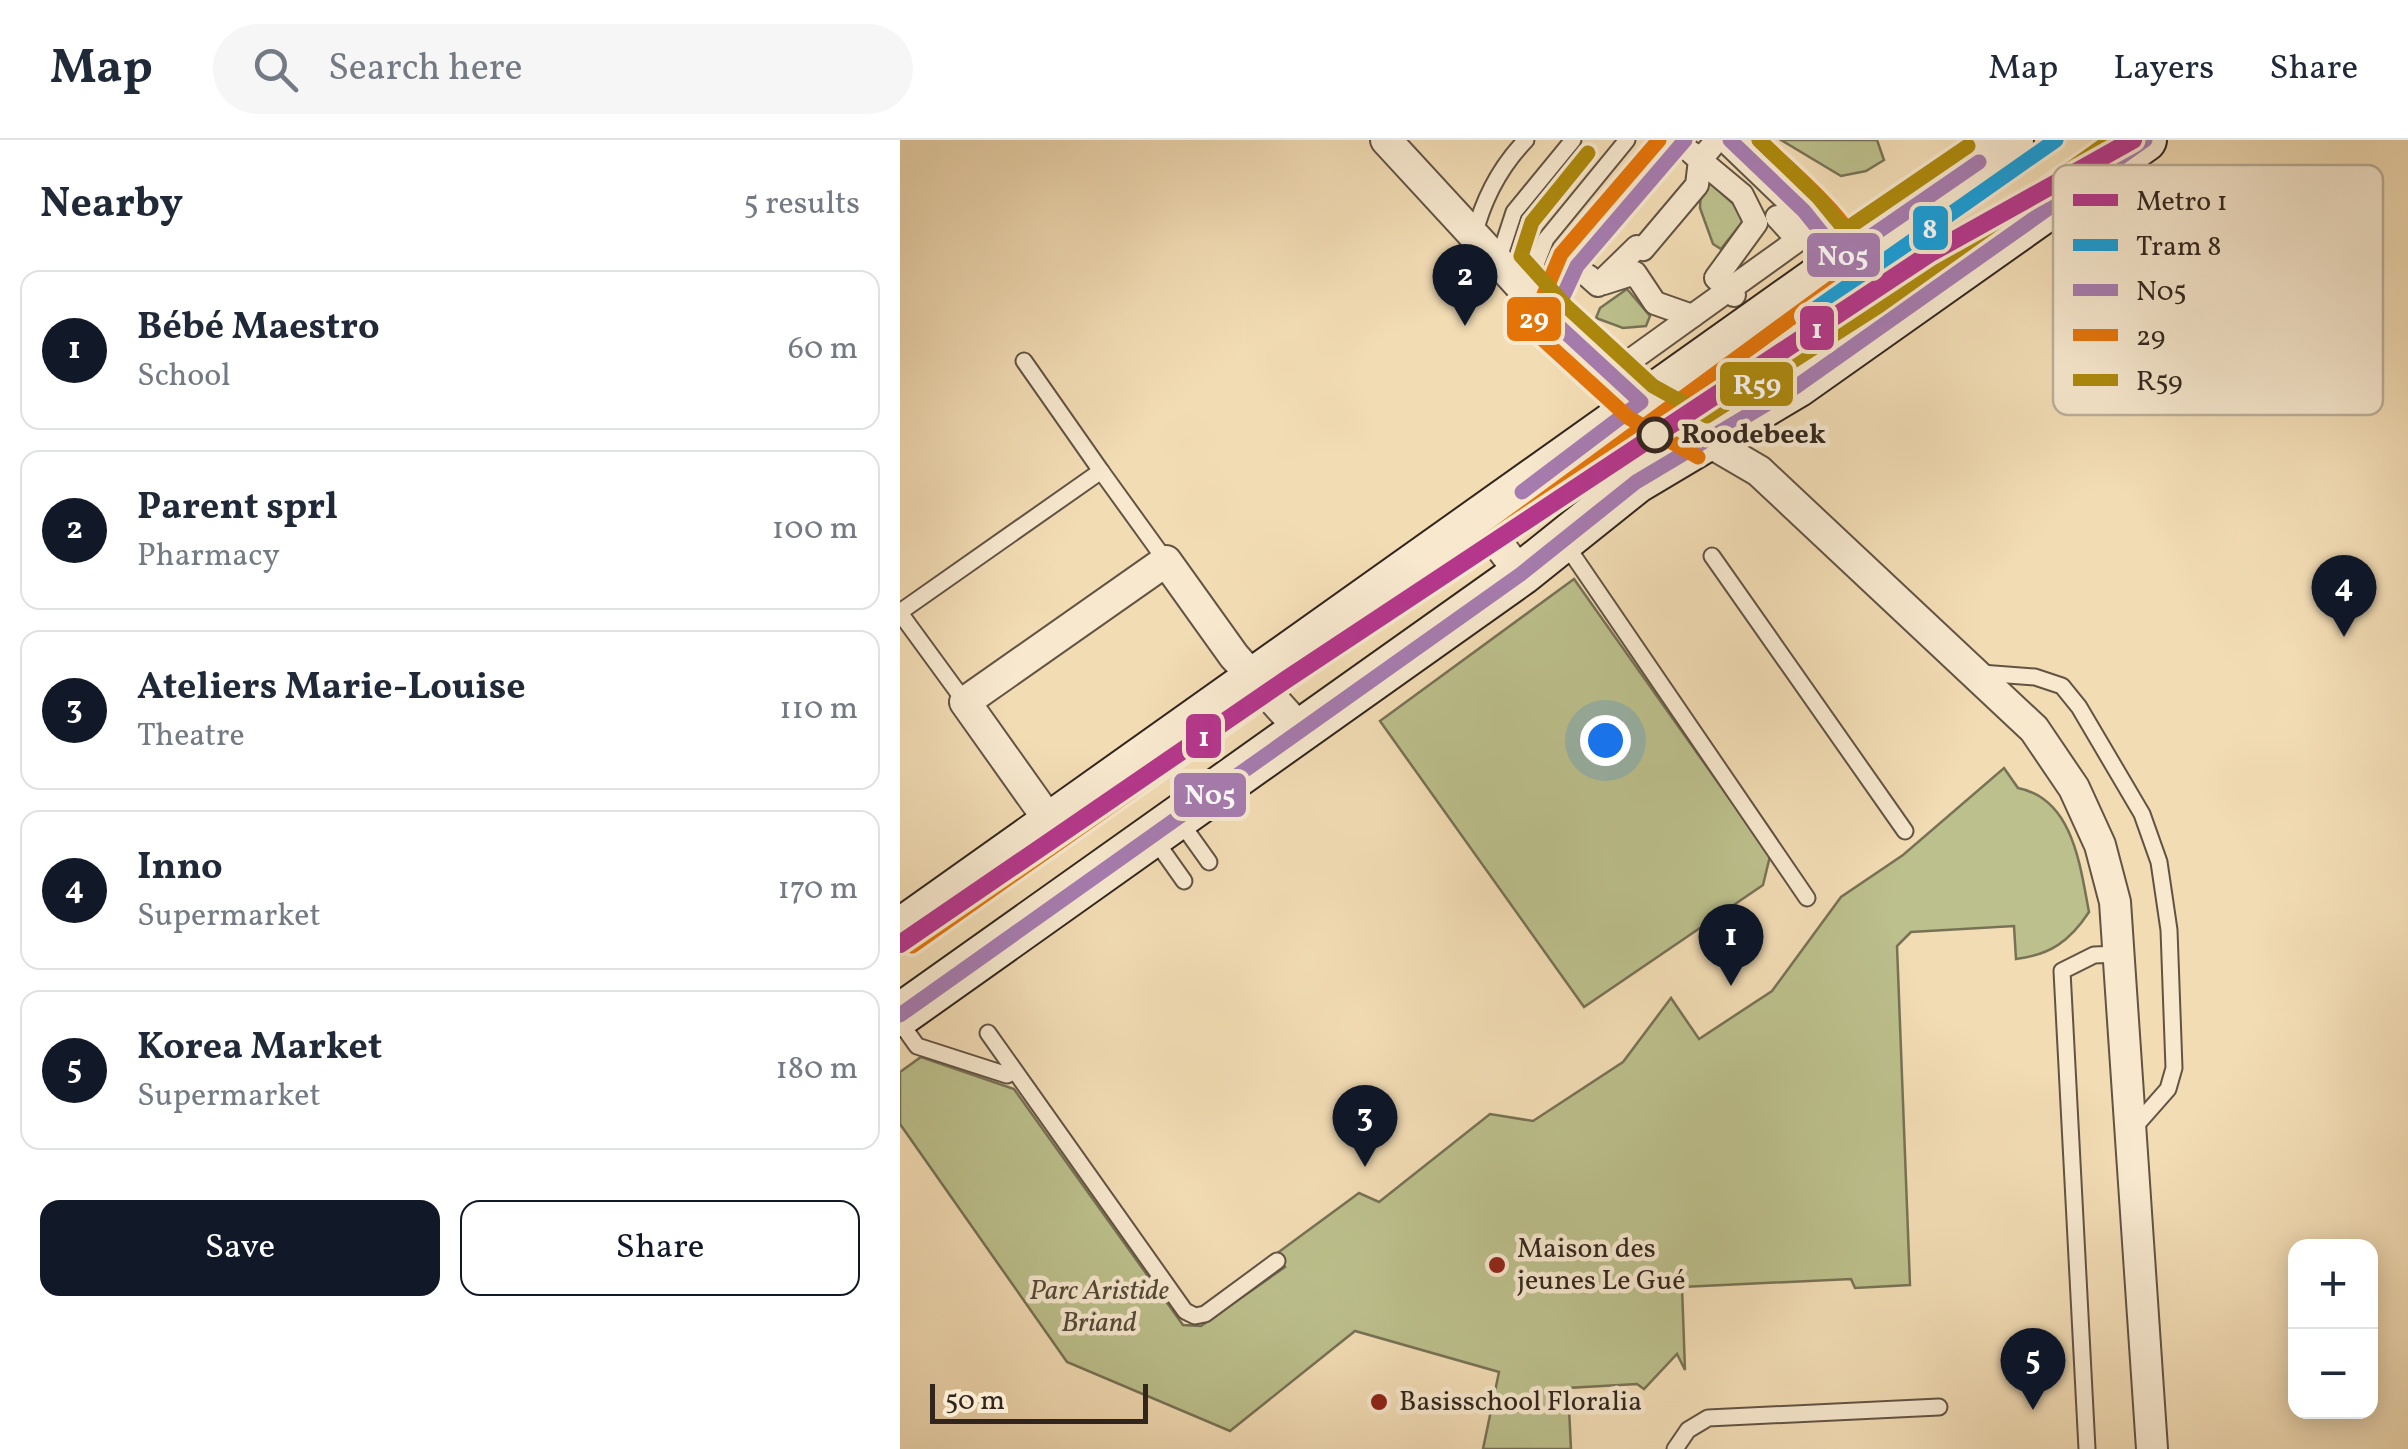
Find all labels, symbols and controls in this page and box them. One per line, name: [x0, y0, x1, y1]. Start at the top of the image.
search box: [213, 24, 913, 114]
text: Map: [50, 36, 153, 103]
icon: search: [248, 42, 303, 97]
text: Search here: [328, 43, 523, 96]
text: Map: [1988, 45, 2058, 93]
text: Layers: [2113, 45, 2214, 93]
text: Share: [2269, 45, 2358, 93]
legend: [2053, 165, 2383, 415]
text: Nearby: [40, 176, 183, 235]
text: 5 results: [743, 183, 860, 227]
text: Metro 1: [2136, 183, 2228, 222]
line badge: 8: [1911, 204, 1950, 252]
text: 8: [1922, 211, 1938, 250]
text: Tram 8: [2136, 228, 2222, 267]
line badge: N05: [1805, 231, 1882, 279]
text: N05: [1818, 238, 1868, 277]
pin: 2: [1432, 244, 1498, 326]
text: N05: [2136, 273, 2187, 312]
line badge: 29: [1505, 295, 1563, 343]
text: 29: [1519, 301, 1549, 340]
text: Bébé Maestro: [137, 302, 380, 355]
line badge: 1: [1798, 304, 1836, 352]
text: 1: [1811, 311, 1823, 350]
text: 29: [2136, 318, 2165, 357]
text: 1: [68, 328, 81, 372]
text: 60 m: [788, 328, 858, 372]
text: School: [137, 355, 231, 399]
line badge: R59: [1718, 360, 1795, 408]
text: R59: [2136, 363, 2183, 402]
text: R59: [1733, 367, 1781, 406]
place label: Roodebeek: [1681, 416, 1826, 455]
marker: Roodebeek: [1638, 418, 1672, 452]
text: Parent sprl: [137, 482, 338, 535]
text: 2: [66, 508, 83, 552]
text: 100 m: [772, 508, 858, 552]
text: Pharmacy: [137, 535, 280, 579]
pin: 4: [2312, 554, 2376, 637]
text: Ateliers Marie-Louise: [137, 662, 526, 715]
text: 3: [66, 688, 83, 732]
text: 110 m: [779, 688, 858, 732]
line badge: 1: [1184, 712, 1223, 760]
text: Theatre: [137, 715, 245, 759]
your location: [1580, 715, 1631, 766]
text: 1: [1198, 719, 1210, 758]
line badge: N05: [1172, 771, 1248, 819]
text: N05: [1185, 777, 1235, 816]
text: Inno: [137, 842, 223, 895]
text: 4: [65, 868, 84, 912]
text: 170 m: [777, 868, 858, 912]
text: Supermarket: [137, 895, 321, 939]
pin: 1: [1698, 904, 1764, 986]
text: Korea Market: [137, 1022, 382, 1075]
text: 5: [67, 1048, 82, 1092]
text: 180 m: [775, 1048, 858, 1092]
text: Supermarket: [137, 1075, 321, 1119]
pin: 3: [1332, 1084, 1398, 1167]
button: Save: [40, 1200, 440, 1296]
button: Share: [460, 1200, 860, 1296]
place label: Maison des jeunes Le Gué: [1517, 1230, 1686, 1301]
map controls: [2288, 1239, 2378, 1419]
button: +: [2288, 1239, 2378, 1329]
marker: Maison des jeunes Le Gué: [1486, 1254, 1508, 1276]
park label: Parc Aristide Briand: [1029, 1272, 1169, 1343]
pin: 5: [2000, 1328, 2066, 1410]
button: −: [2288, 1329, 2378, 1419]
scale bar: [930, 1379, 1148, 1424]
text: 50 m: [945, 1382, 1005, 1421]
place label: Basisschool Floralia: [1399, 1383, 1642, 1422]
marker: Basisschool Floralia: [1368, 1391, 1390, 1413]

